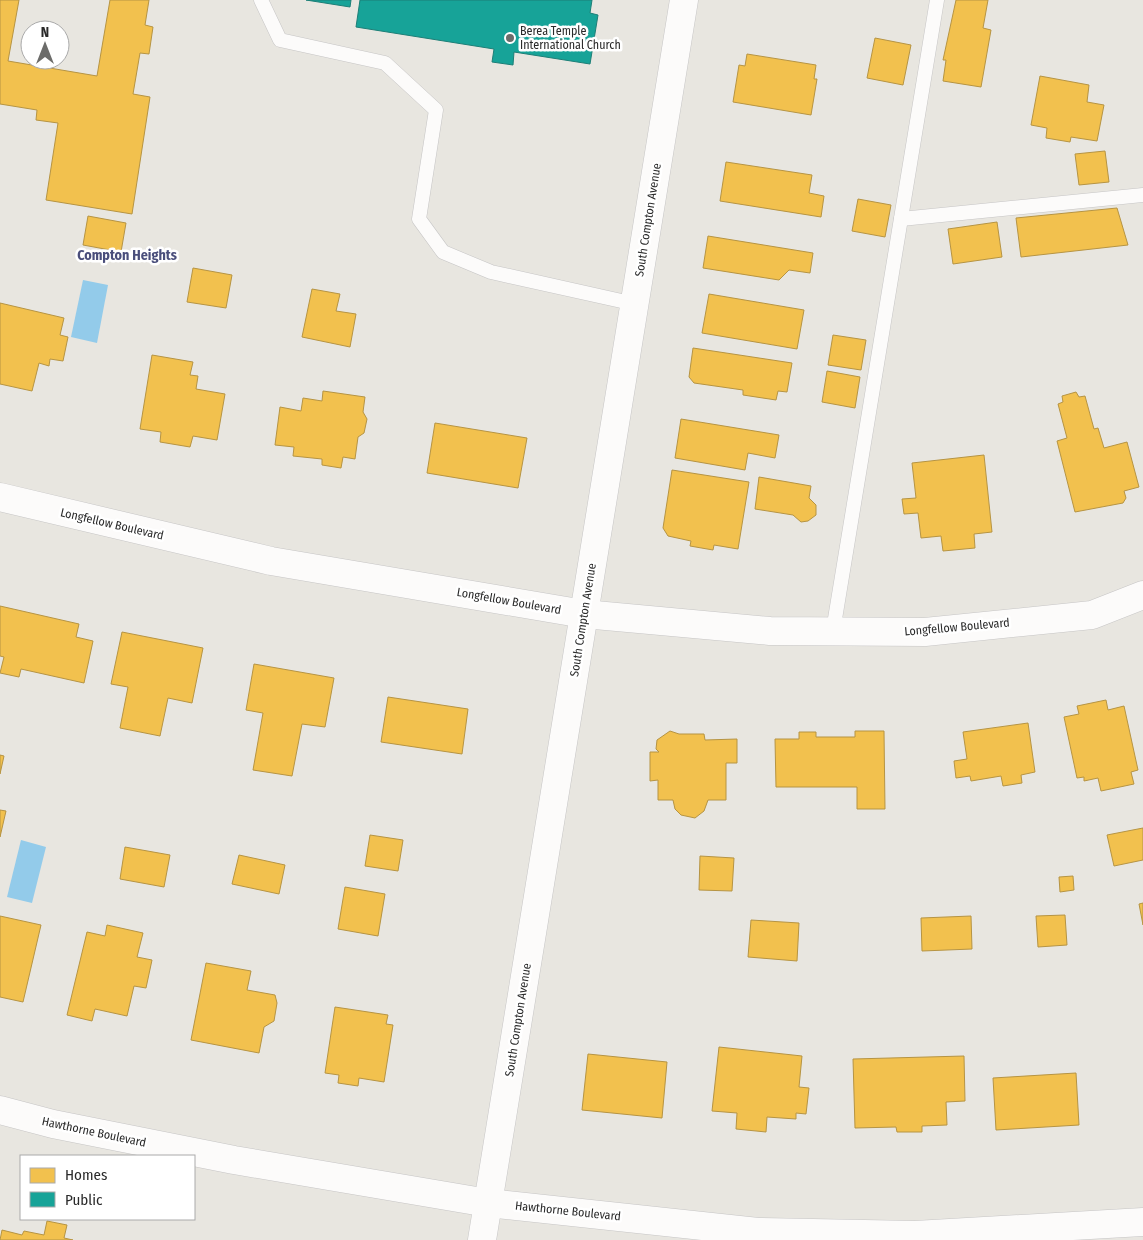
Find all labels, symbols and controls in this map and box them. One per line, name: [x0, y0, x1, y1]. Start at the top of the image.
north arrow: [20, 20, 70, 70]
text: N: [41, 24, 49, 41]
place label: Berea Temple International Church: [520, 24, 621, 52]
marker: Berea Temple International Church: [504, 32, 516, 44]
street label: South Compton Avenue: [632, 162, 664, 278]
district label: Compton Heights: [77, 247, 177, 264]
street label: Longfellow Boulevard: [59, 505, 165, 543]
street label: South Compton Avenue: [567, 562, 599, 678]
street label: Longfellow Boulevard: [456, 585, 562, 617]
street label: Longfellow Boulevard: [904, 615, 1010, 639]
street label: South Compton Avenue: [502, 962, 534, 1078]
street label: Hawthorne Boulevard: [41, 1114, 147, 1150]
legend: [20, 1155, 195, 1220]
text: Homes: [65, 1166, 107, 1184]
text: Public: [65, 1191, 103, 1209]
street label: Hawthorne Boulevard: [514, 1198, 622, 1224]

